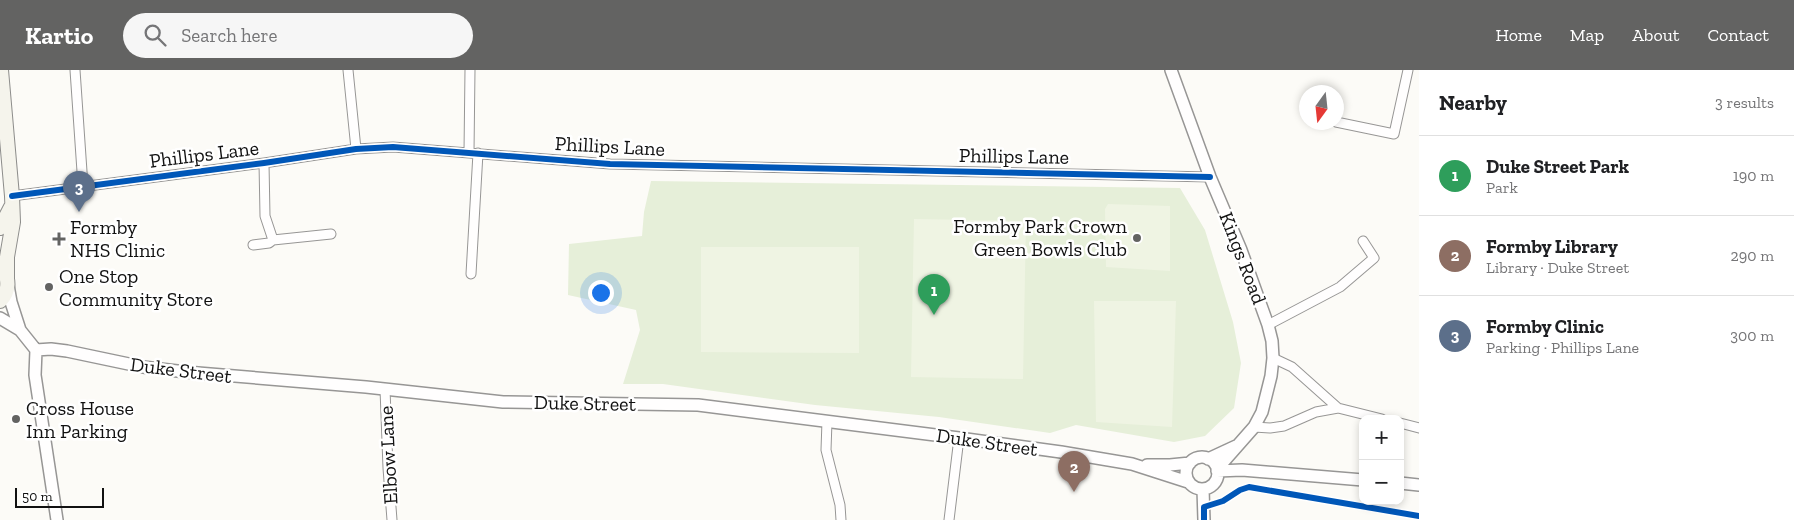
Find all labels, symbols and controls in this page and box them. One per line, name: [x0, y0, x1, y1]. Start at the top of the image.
search box: [123, 13, 473, 58]
text: Kartio: [25, 21, 93, 50]
icon: search: [141, 21, 169, 49]
text: Search here: [181, 24, 277, 47]
text: Home: [1495, 24, 1542, 46]
text: Map: [1570, 24, 1604, 46]
text: About: [1632, 24, 1679, 46]
text: Contact: [1707, 24, 1769, 46]
north arrow: [1299, 85, 1344, 130]
text: Nearby: [1439, 90, 1507, 115]
text: 3 results: [1715, 93, 1774, 112]
street label: Phillips Lane: [554, 131, 666, 161]
street label: Phillips Lane: [148, 135, 260, 173]
street label: Phillips Lane: [959, 143, 1069, 169]
text: Duke Street Park: [1486, 155, 1629, 178]
text: 1: [1452, 166, 1458, 185]
text: 190 m: [1733, 166, 1774, 185]
pin: 3: [63, 171, 95, 212]
text: Park: [1486, 178, 1518, 197]
street label: Kings Road: [1214, 208, 1272, 308]
place label: Formby Park Crown Green Bowls Club: [953, 214, 1128, 261]
place label: Formby NHS Clinic: [70, 215, 165, 262]
marker: Formby NHS Clinic: [52, 232, 66, 246]
marker: Formby Park Crown Green Bowls Club: [1131, 232, 1143, 244]
text: Formby Library: [1486, 235, 1618, 258]
text: 2: [1451, 246, 1459, 265]
text: 290 m: [1731, 246, 1774, 265]
text: Library · Duke Street: [1486, 258, 1629, 277]
place label: One Stop Community Store: [59, 264, 213, 311]
pin: 1: [918, 274, 950, 315]
your location: [588, 280, 614, 306]
marker: One Stop Community Store: [43, 281, 55, 293]
text: Formby Clinic: [1486, 315, 1604, 338]
text: 3: [1451, 326, 1459, 345]
text: 300 m: [1730, 326, 1774, 345]
text: Parking · Phillips Lane: [1486, 338, 1639, 357]
street label: Duke Street: [129, 352, 234, 388]
street label: Duke Street: [534, 390, 637, 416]
place label: Cross House Inn Parking: [26, 396, 134, 443]
street label: Elbow Lane: [373, 405, 403, 505]
marker: Cross House Inn Parking: [10, 413, 22, 425]
map controls: [1359, 415, 1404, 505]
button: +: [1359, 415, 1404, 460]
street label: Duke Street: [935, 423, 1040, 461]
pin: 2: [1058, 451, 1090, 492]
button: −: [1359, 460, 1404, 505]
scale bar: [15, 485, 104, 508]
text: 50 m: [22, 488, 53, 505]

